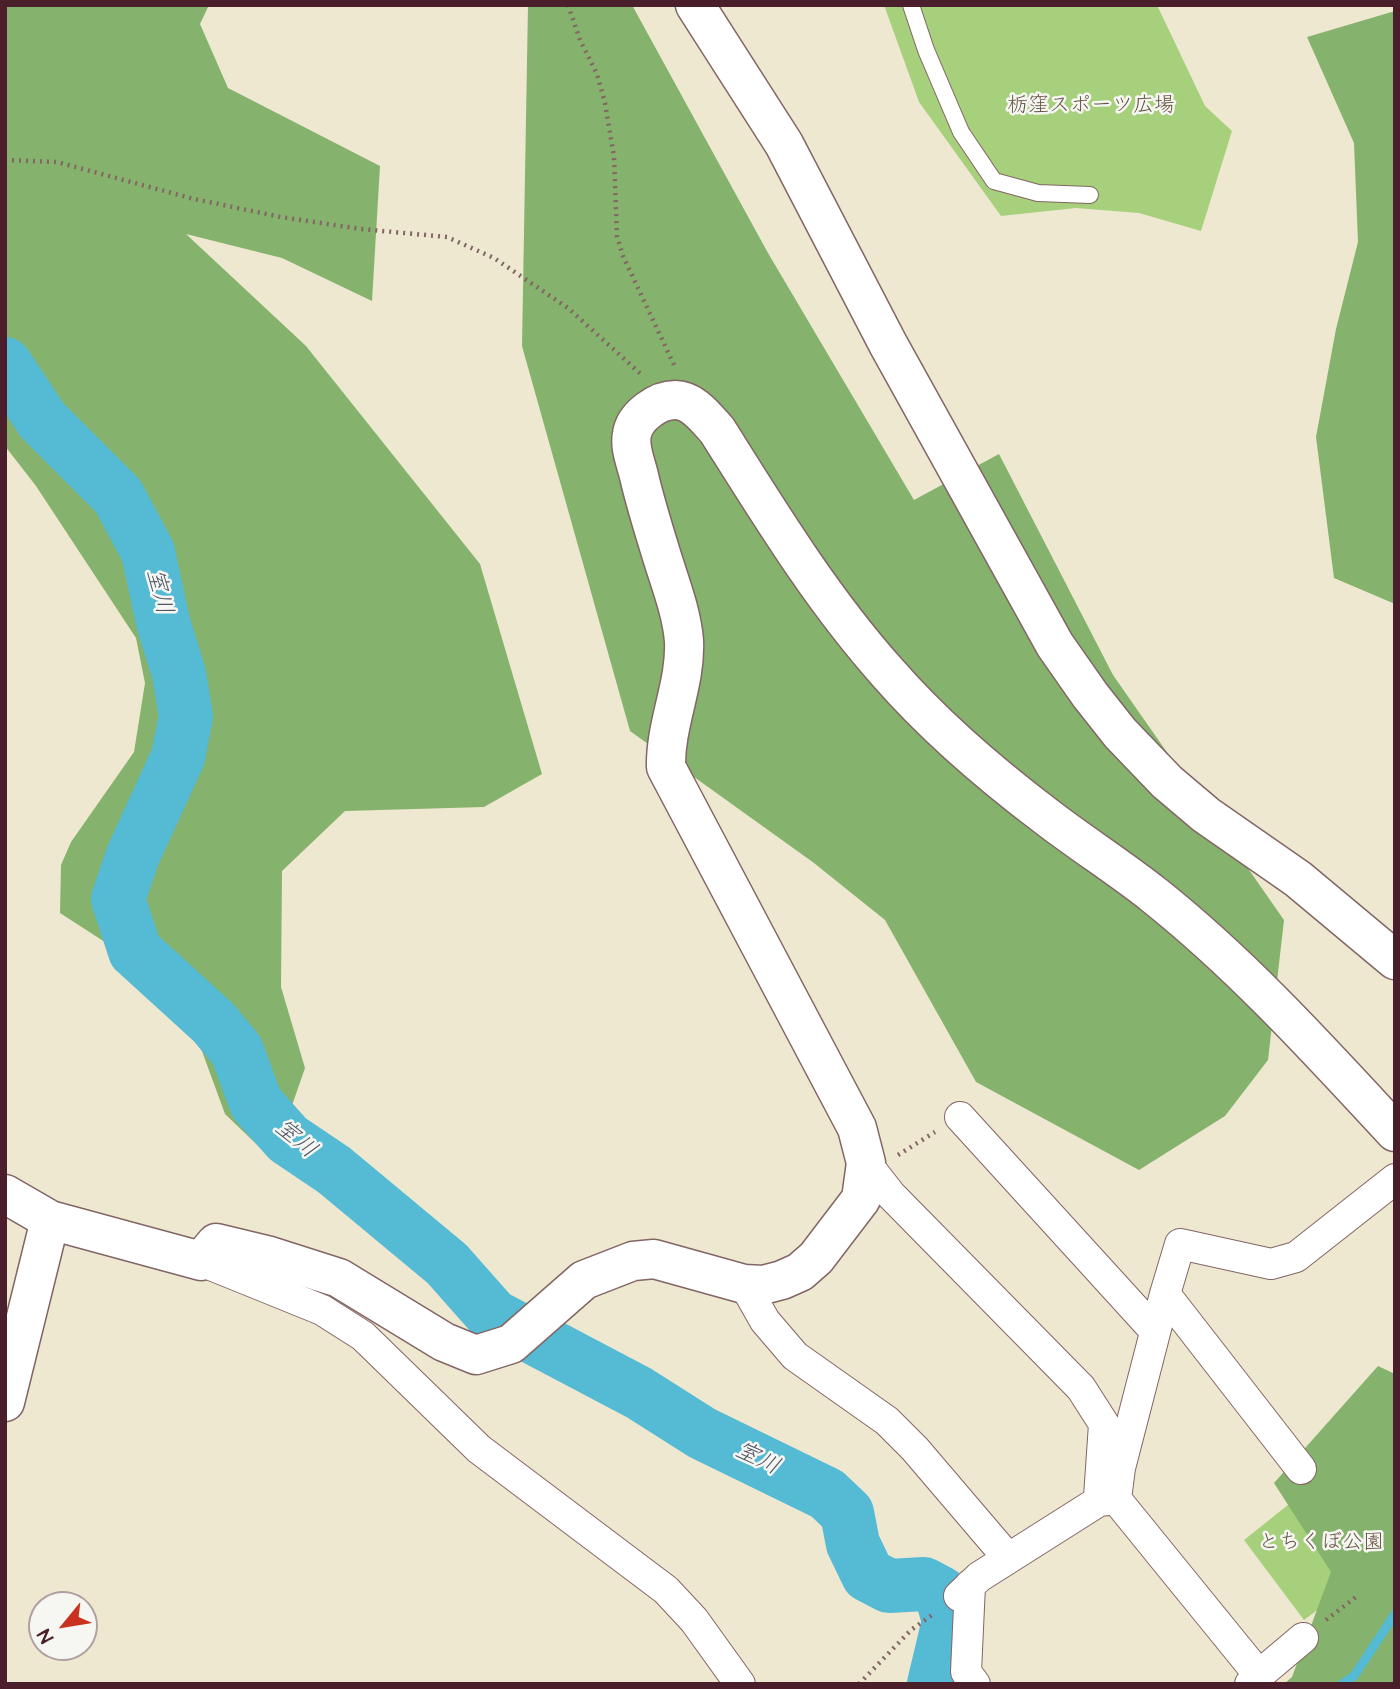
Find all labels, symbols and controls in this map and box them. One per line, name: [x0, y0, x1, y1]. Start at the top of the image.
park label: 栃窪スポーツ広場: [1007, 94, 1175, 120]
water label: 室川: [139, 566, 177, 618]
water label: 室川: [269, 1115, 321, 1165]
water label: 室川: [730, 1438, 784, 1482]
park label: とちくぼ公園: [1258, 1531, 1384, 1557]
north arrow: [28, 1591, 98, 1661]
text: N: [31, 1624, 61, 1648]

